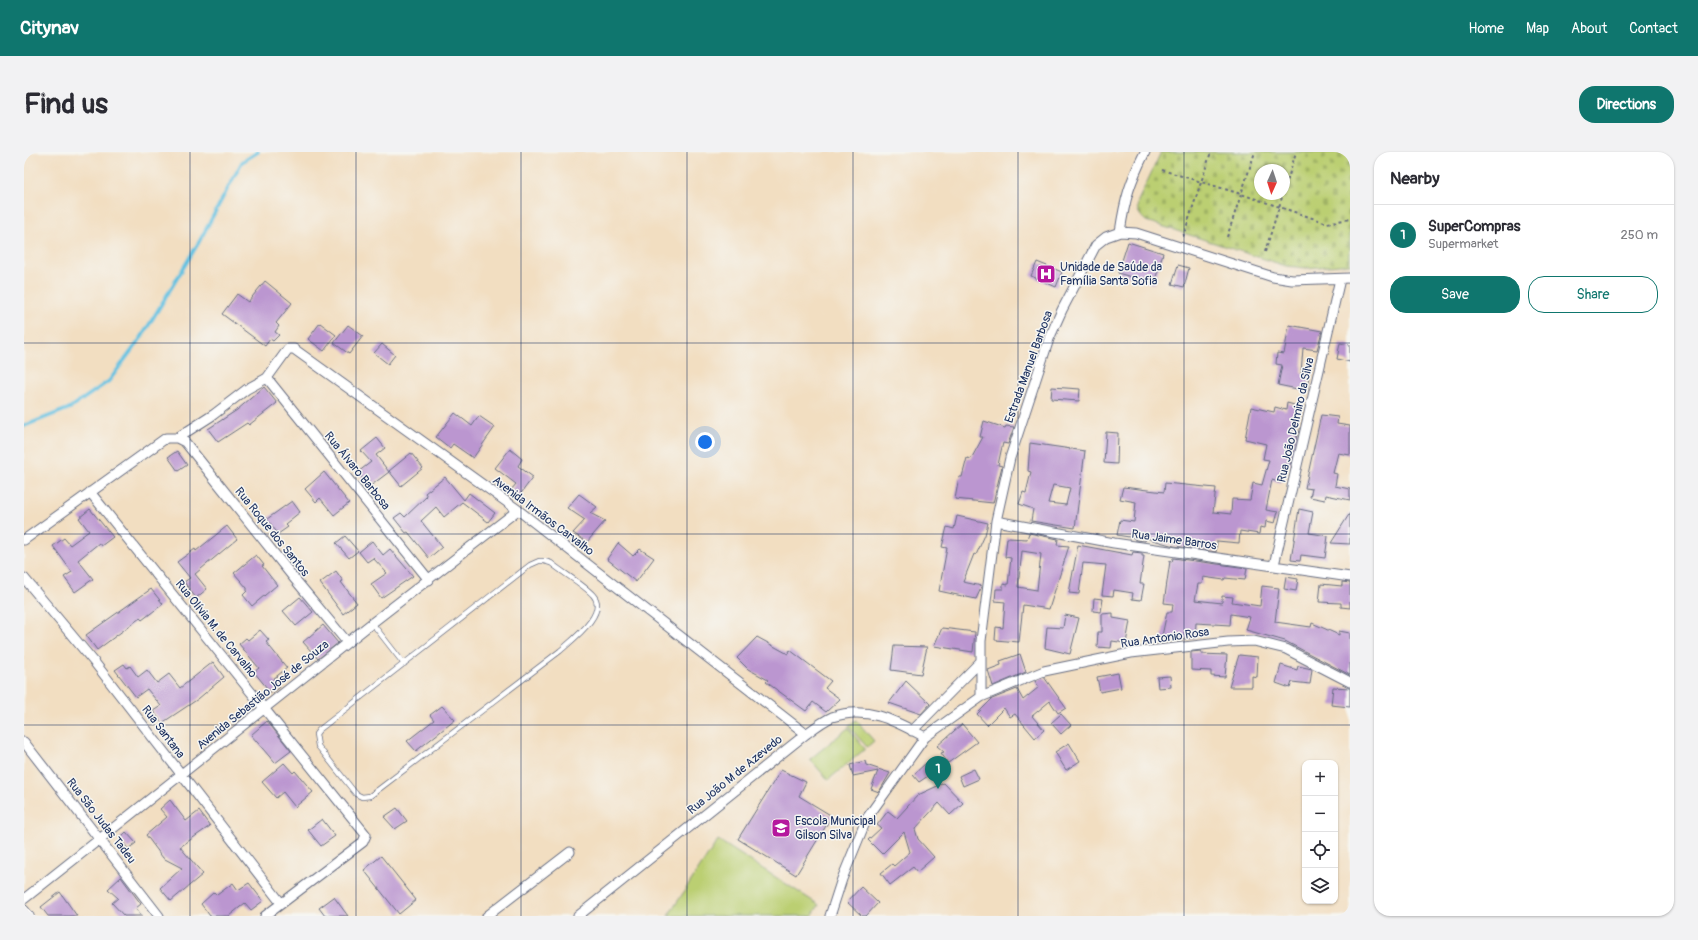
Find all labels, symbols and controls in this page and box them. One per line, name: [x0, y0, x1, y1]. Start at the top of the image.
text: Citynav: [20, 16, 79, 40]
text: Home: [1469, 20, 1504, 37]
text: Map: [1526, 20, 1549, 37]
text: About: [1571, 20, 1607, 37]
text: Contact: [1629, 20, 1678, 37]
button: Directions: [1579, 86, 1674, 123]
text: Find us: [24, 87, 108, 122]
north arrow: [1254, 164, 1290, 200]
text: Nearby: [1390, 168, 1439, 189]
text: SuperCompras: [1428, 217, 1520, 236]
text: 1: [1400, 227, 1406, 243]
text: 250 m: [1620, 227, 1658, 243]
text: Supermarket: [1428, 236, 1499, 252]
place label: Unidade de Saúde da Família Santa Sofia: [1060, 260, 1163, 289]
hospital icon: Unidade de Saúde da Família Santa Sofia: [1035, 263, 1057, 285]
button: Save: [1390, 276, 1520, 313]
button: Share: [1528, 276, 1658, 313]
street label: Estrada Manuel Barbosa: [1002, 308, 1056, 425]
street label: Rua João Delmiro da Silva: [1274, 356, 1318, 484]
street label: Rua Álvaro Barbosa: [321, 428, 394, 513]
your location: [695, 432, 715, 452]
street label: Avenida Irmãos Carvalho: [489, 473, 597, 559]
street label: Rua Roque dos Santos: [231, 484, 313, 580]
street label: Rua Jaime Barros: [1130, 527, 1218, 554]
street label: Rua Olívia M. de Carvalho: [172, 577, 261, 682]
street label: Rua Antonio Rosa: [1120, 624, 1211, 652]
street label: Avenida Sebastião José de Souza: [194, 637, 332, 753]
street label: Rua Santana: [138, 703, 188, 762]
street label: Rua João M de Azevedo: [685, 732, 786, 818]
pin: 1: [925, 756, 951, 789]
map controls: [1302, 760, 1338, 904]
button: +: [1302, 760, 1338, 796]
street label: Rua São Judas Tadeu: [63, 775, 139, 867]
button: −: [1302, 796, 1338, 832]
place label: Escola Municipal Gilson Silva: [795, 814, 876, 843]
school or university icon: Escola Municipal Gilson Silva: [770, 817, 792, 839]
button: locate: [1302, 832, 1338, 868]
button: layers: [1302, 868, 1338, 904]

